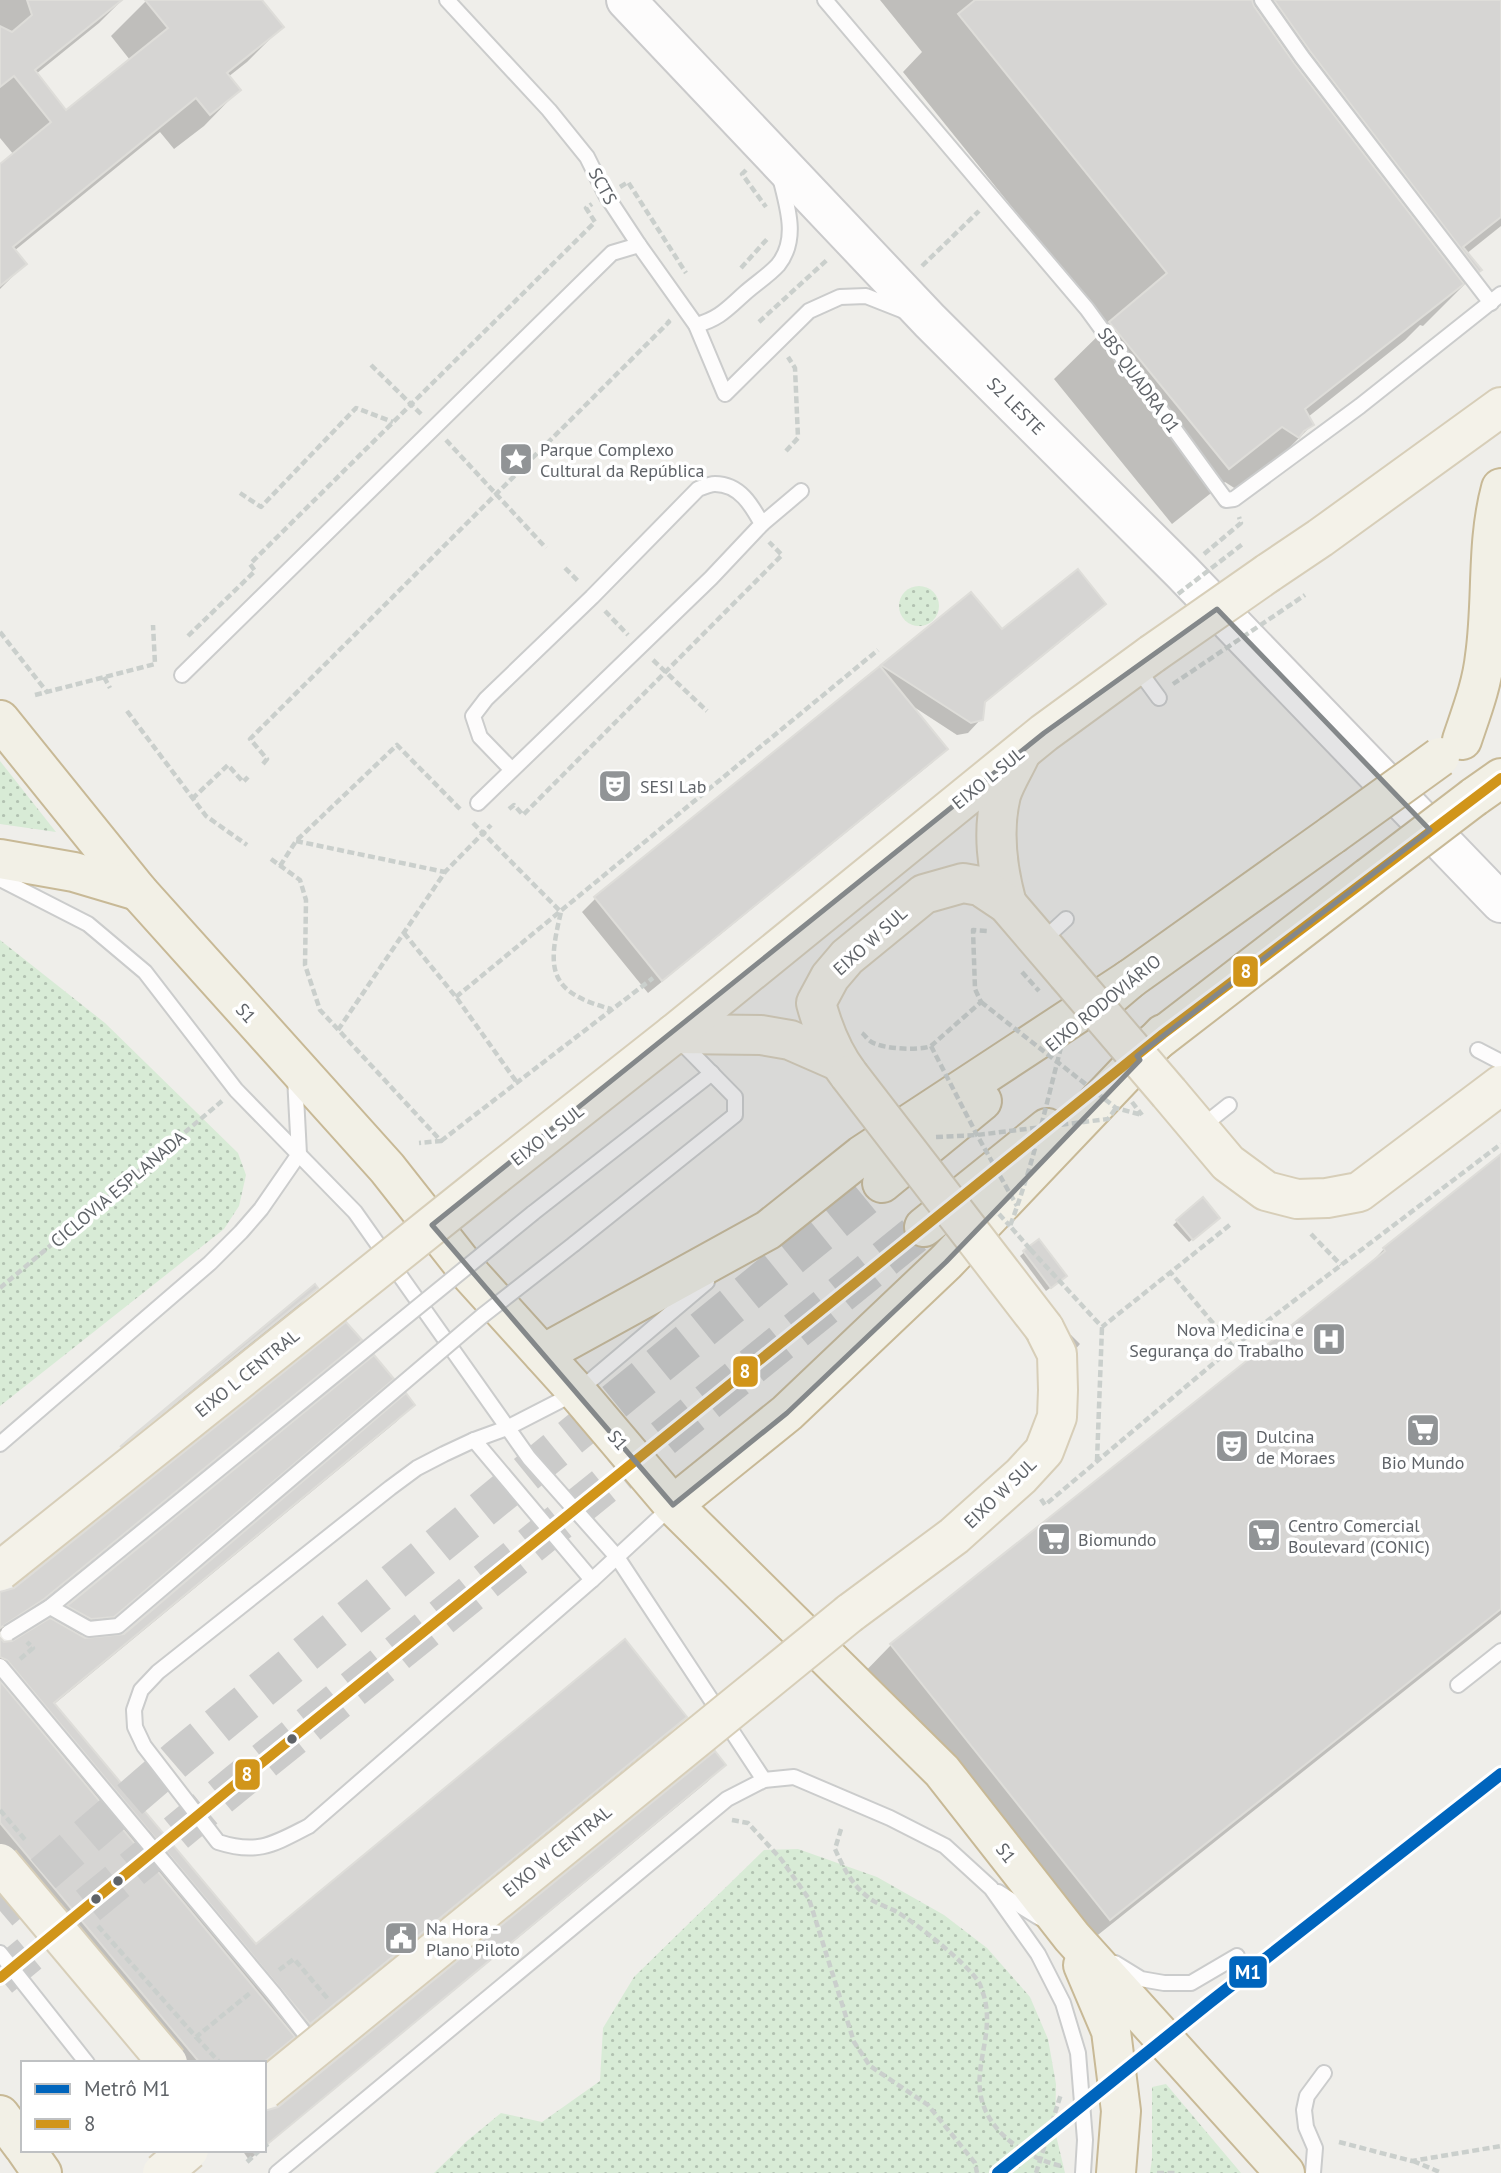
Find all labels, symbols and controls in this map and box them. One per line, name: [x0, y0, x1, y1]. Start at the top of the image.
street label: SCTS: [584, 163, 622, 209]
street label: SBS QUADRA 01: [1093, 323, 1185, 437]
street label: S2 LESTE: [982, 372, 1050, 440]
place label: Parque Complexo Cultural da República: [540, 438, 705, 482]
place icon: Parque Complexo Cultural da República: [497, 440, 535, 478]
street label: EIXO L SUL: [947, 742, 1029, 814]
theatre icon: SESI Lab: [596, 767, 634, 805]
place label: SESI Lab: [640, 775, 706, 798]
street label: EIXO W SUL: [828, 902, 912, 980]
street label: EIXO RODOVIÁRIO: [1040, 949, 1166, 1057]
line badge: 8: [1232, 955, 1259, 988]
text: 8: [1241, 959, 1251, 983]
street label: S1: [231, 998, 261, 1028]
street label: EIXO L SUL: [506, 1099, 588, 1171]
street label: CICLOVIA ESPLANADA: [46, 1125, 191, 1252]
place label: Nova Medicina e Segurança do Trabalho: [1129, 1318, 1304, 1362]
hospital icon: Nova Medicina e Segurança do Trabalho: [1310, 1320, 1348, 1358]
street label: EIXO L CENTRAL: [190, 1324, 304, 1422]
line badge: 8: [732, 1355, 759, 1388]
text: 8: [740, 1359, 750, 1383]
supermarket icon: Bio Mundo: [1404, 1411, 1442, 1449]
street label: S1: [603, 1425, 633, 1455]
place label: Dulcina de Moraes: [1256, 1425, 1335, 1469]
theatre icon: Dulcina de Moraes: [1213, 1427, 1251, 1465]
place label: Bio Mundo: [1382, 1451, 1464, 1474]
street label: EIXO W SUL: [959, 1453, 1041, 1533]
place label: Centro Comercial Boulevard (CONIC): [1288, 1514, 1430, 1558]
supermarket icon: Centro Comercial Boulevard (CONIC): [1245, 1516, 1283, 1554]
supermarket icon: Biomundo: [1035, 1520, 1073, 1558]
place label: Biomundo: [1078, 1528, 1156, 1551]
unlabelled marker: [285, 1732, 299, 1746]
line badge: 8: [234, 1758, 261, 1791]
text: 8: [242, 1762, 252, 1786]
street label: EIXO W CENTRAL: [498, 1800, 616, 1902]
street label: S1: [991, 1838, 1021, 1868]
unlabelled marker: [111, 1874, 125, 1888]
unlabelled marker: [89, 1892, 103, 1906]
place label: Na Hora - Plano Piloto: [426, 1917, 520, 1961]
public building icon: Na Hora - Plano Piloto: [382, 1919, 420, 1957]
line badge: M1: [1228, 1955, 1268, 1989]
text: M1: [1235, 1960, 1261, 1984]
legend: [21, 2061, 266, 2152]
text: Metrô M1: [84, 2075, 170, 2102]
text: 8: [84, 2110, 95, 2137]

